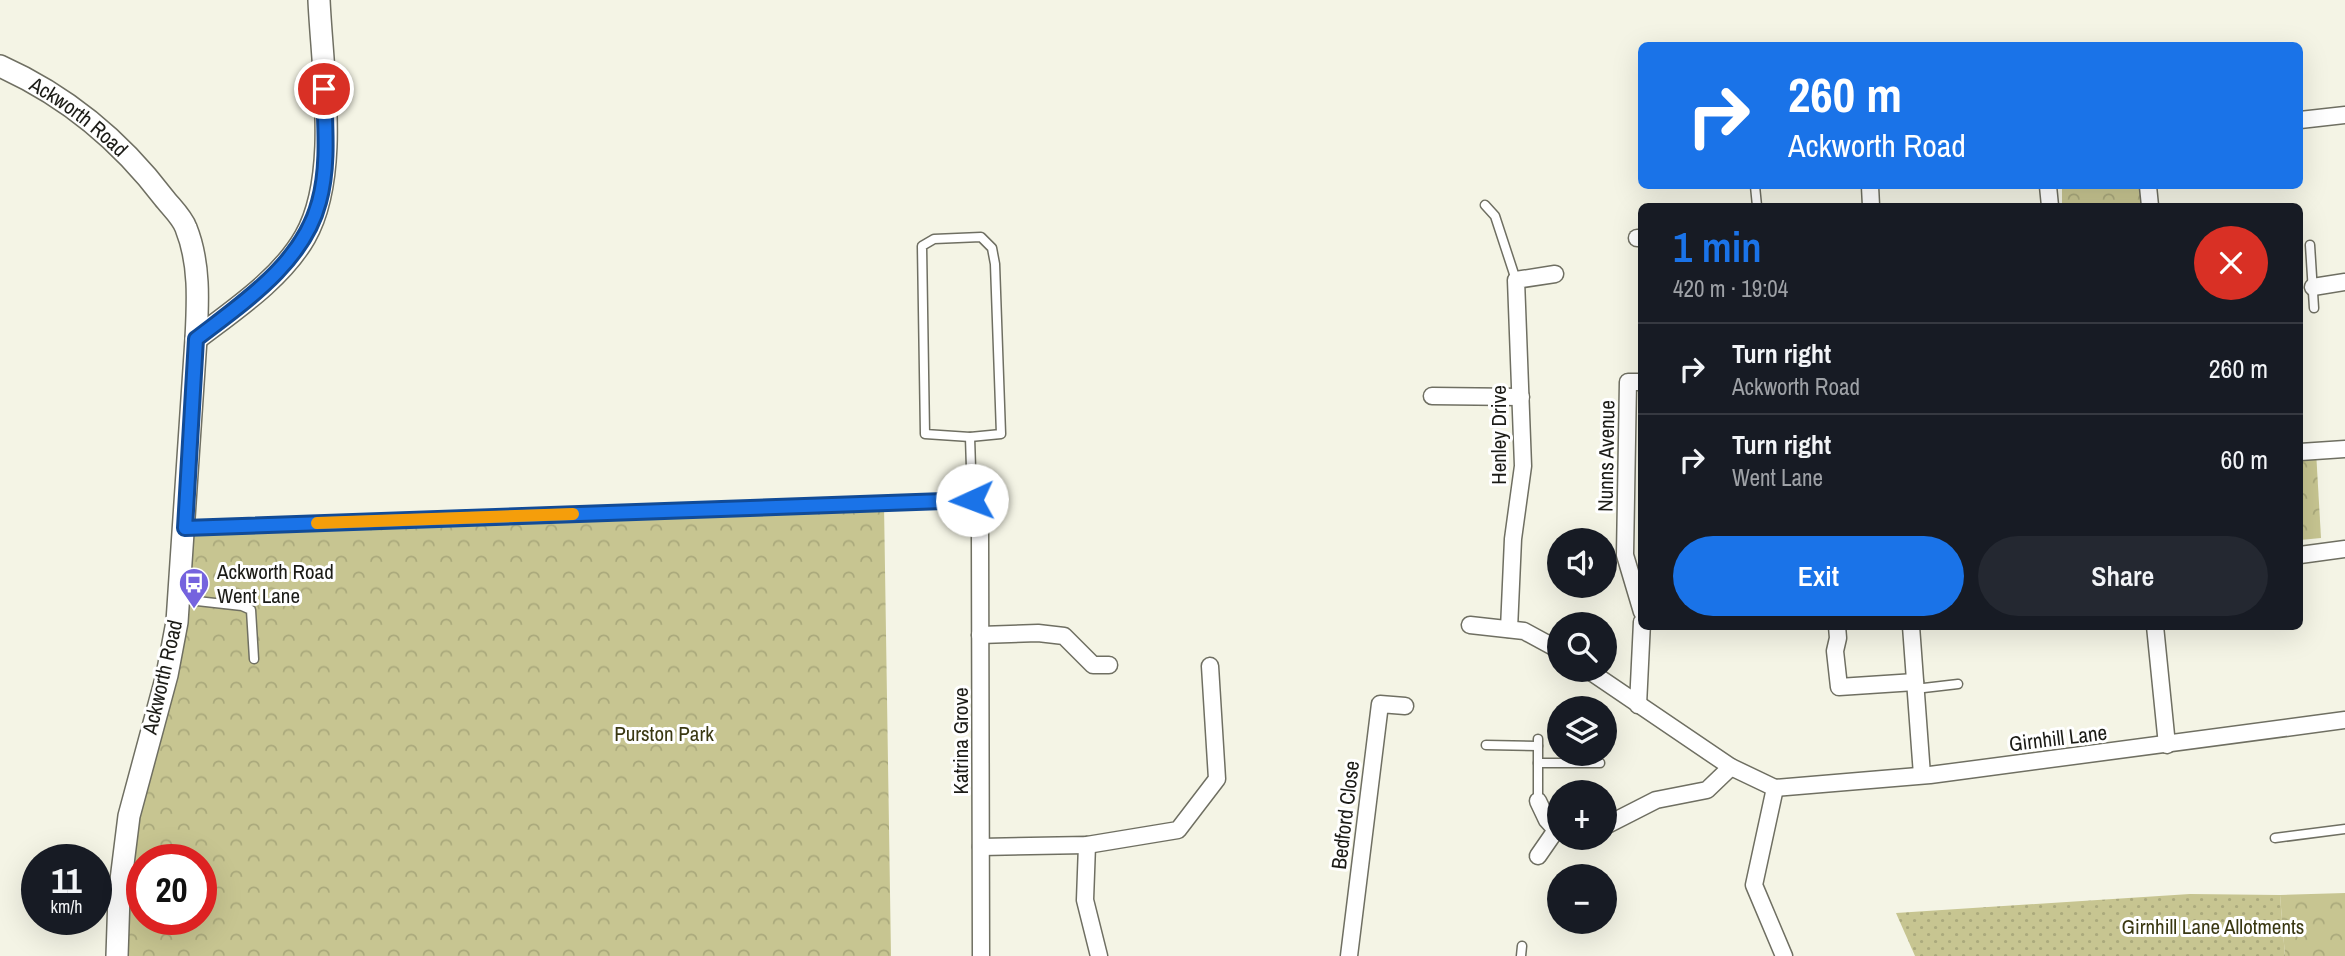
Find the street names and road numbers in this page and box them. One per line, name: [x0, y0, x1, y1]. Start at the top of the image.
street label: Ackworth Road: [24, 69, 135, 163]
street label: Henley Drive: [1484, 385, 1513, 485]
street label: Nunns Avenue: [1591, 400, 1621, 512]
street label: Ackworth Road: [135, 617, 189, 738]
street label: Katrina Grove: [946, 687, 975, 795]
street label: Girnhill Lane: [2007, 718, 2109, 758]
street label: Bedford Close: [1324, 759, 1366, 871]

